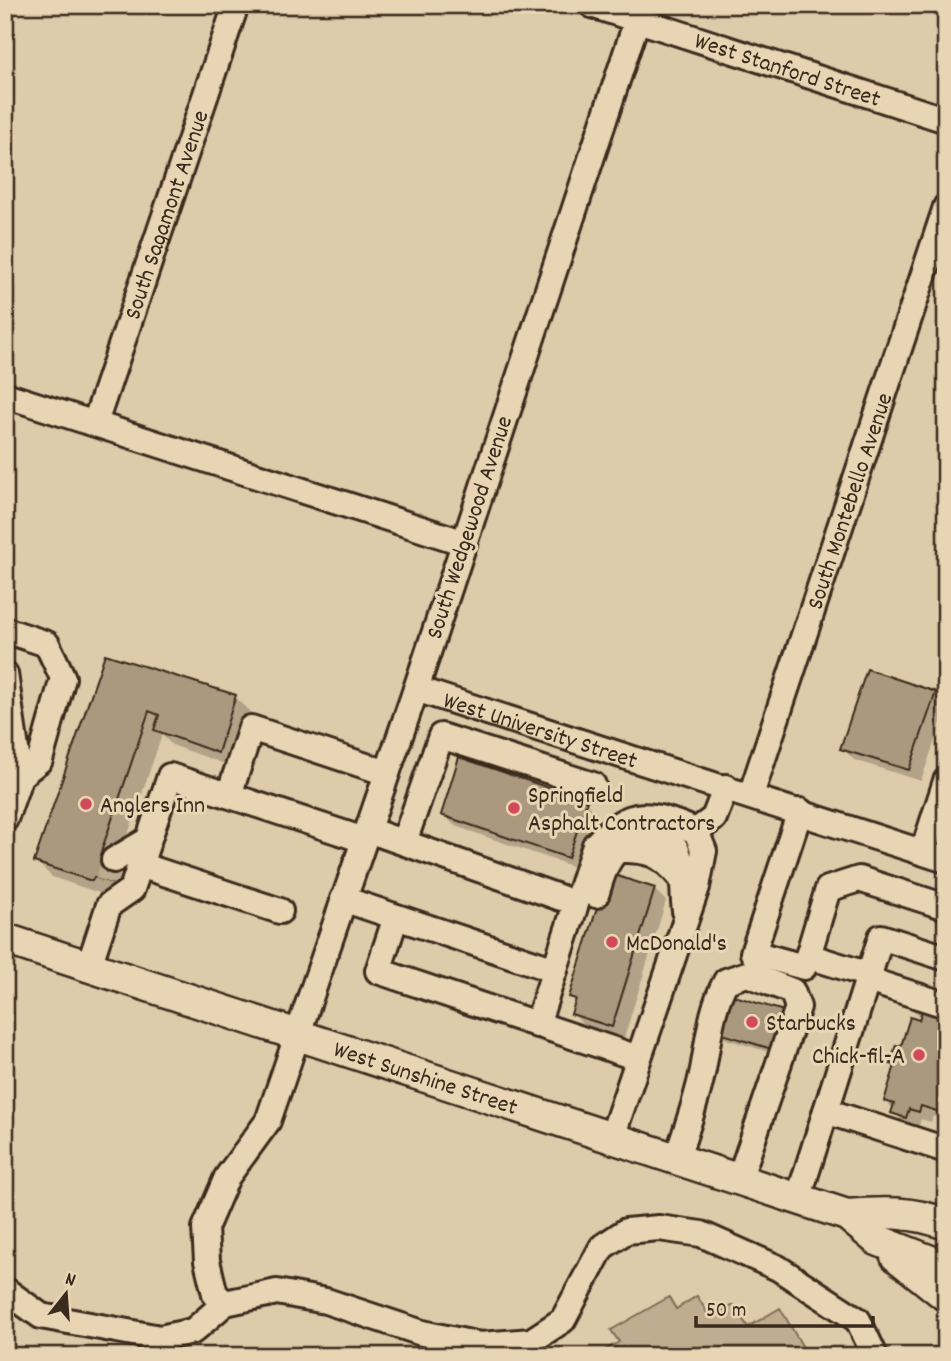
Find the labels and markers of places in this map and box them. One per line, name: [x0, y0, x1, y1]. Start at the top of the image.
place label: Springfield Asphalt Contractors: [528, 780, 715, 842]
place label: Anglers Inn: [100, 790, 205, 824]
marker: Anglers Inn: [78, 796, 94, 812]
marker: Springfield Asphalt Contractors: [506, 800, 522, 816]
place label: McDonald's: [626, 928, 727, 962]
marker: McDonald's: [604, 934, 620, 950]
place label: Starbucks: [766, 1008, 856, 1042]
marker: Starbucks: [744, 1014, 760, 1030]
place label: Chick-fil-A: [812, 1041, 905, 1075]
marker: Chick-fil-A: [911, 1047, 927, 1063]

